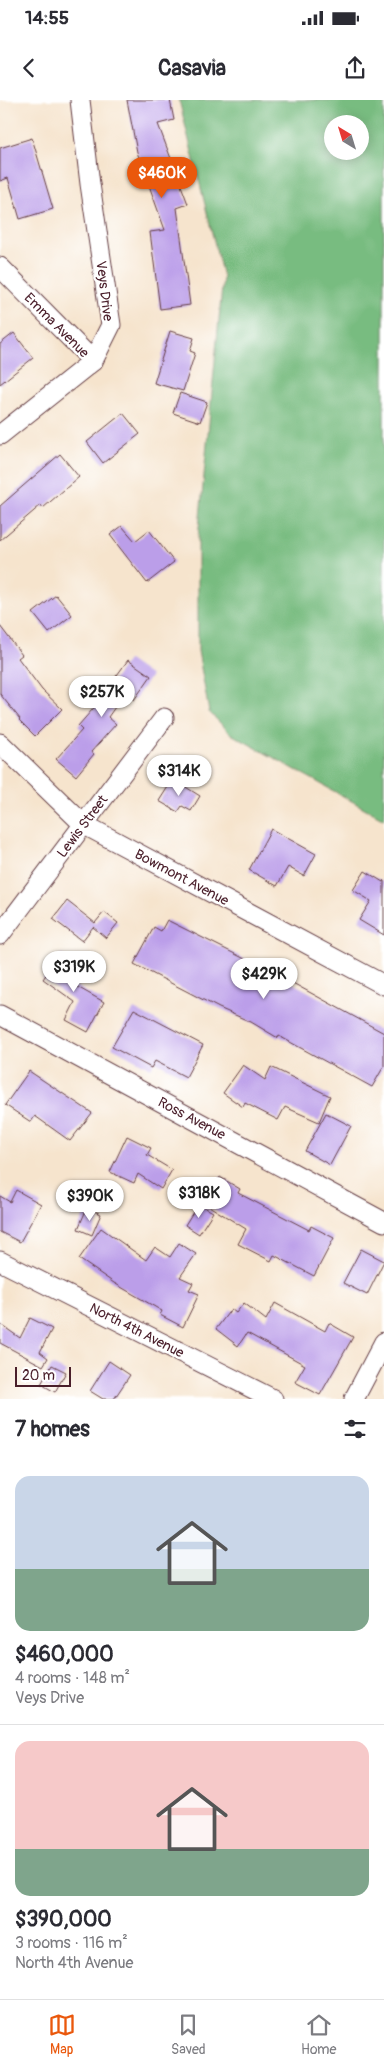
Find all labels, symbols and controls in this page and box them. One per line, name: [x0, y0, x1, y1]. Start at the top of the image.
text: 14:55: [25, 6, 69, 30]
icon: back: [15, 54, 43, 82]
text: Casavia: [158, 54, 226, 82]
icon: share: [341, 54, 369, 82]
north arrow: [324, 115, 369, 160]
map controls: [324, 115, 369, 160]
pin: $460K: [127, 156, 197, 199]
text: $460K: [138, 163, 186, 183]
street label: Veys Drive: [92, 260, 117, 322]
street label: Emma Avenue: [21, 289, 93, 361]
pin: $257K: [67, 676, 137, 718]
text: $257K: [80, 682, 124, 702]
pin: $314K: [144, 754, 214, 797]
text: $314K: [158, 761, 200, 781]
street label: Lewis Street: [53, 791, 112, 861]
street label: Bowmont Avenue: [132, 846, 232, 909]
pin: $319K: [39, 950, 109, 993]
text: $319K: [53, 957, 95, 977]
pin: $429K: [229, 958, 299, 1000]
text: $429K: [242, 964, 286, 984]
street label: Ross Avenue: [155, 1094, 229, 1143]
pin: $318K: [164, 1176, 234, 1219]
pin: $390K: [55, 1180, 125, 1222]
text: $318K: [178, 1183, 220, 1203]
text: $390K: [67, 1186, 113, 1206]
street label: North 4th Avenue: [87, 1299, 187, 1362]
scale bar: [15, 1364, 71, 1387]
text: 20 m: [22, 1367, 55, 1384]
icon: filters: [341, 1415, 369, 1443]
text: 7 homes: [15, 1416, 90, 1443]
icon: home: [147, 1508, 237, 1598]
text: $460,000: [15, 1641, 114, 1668]
text: 4 rooms · 148 m²: [15, 1668, 130, 1688]
text: Veys Drive: [15, 1688, 84, 1708]
icon: home: [147, 1774, 237, 1864]
text: $390,000: [15, 1906, 112, 1933]
text: 3 rooms · 116 m²: [15, 1933, 128, 1953]
text: North 4th Avenue: [15, 1953, 133, 1973]
tab: Map: [48, 2011, 76, 2058]
tab: Saved: [171, 2011, 206, 2058]
tab: Home: [301, 2011, 336, 2058]

